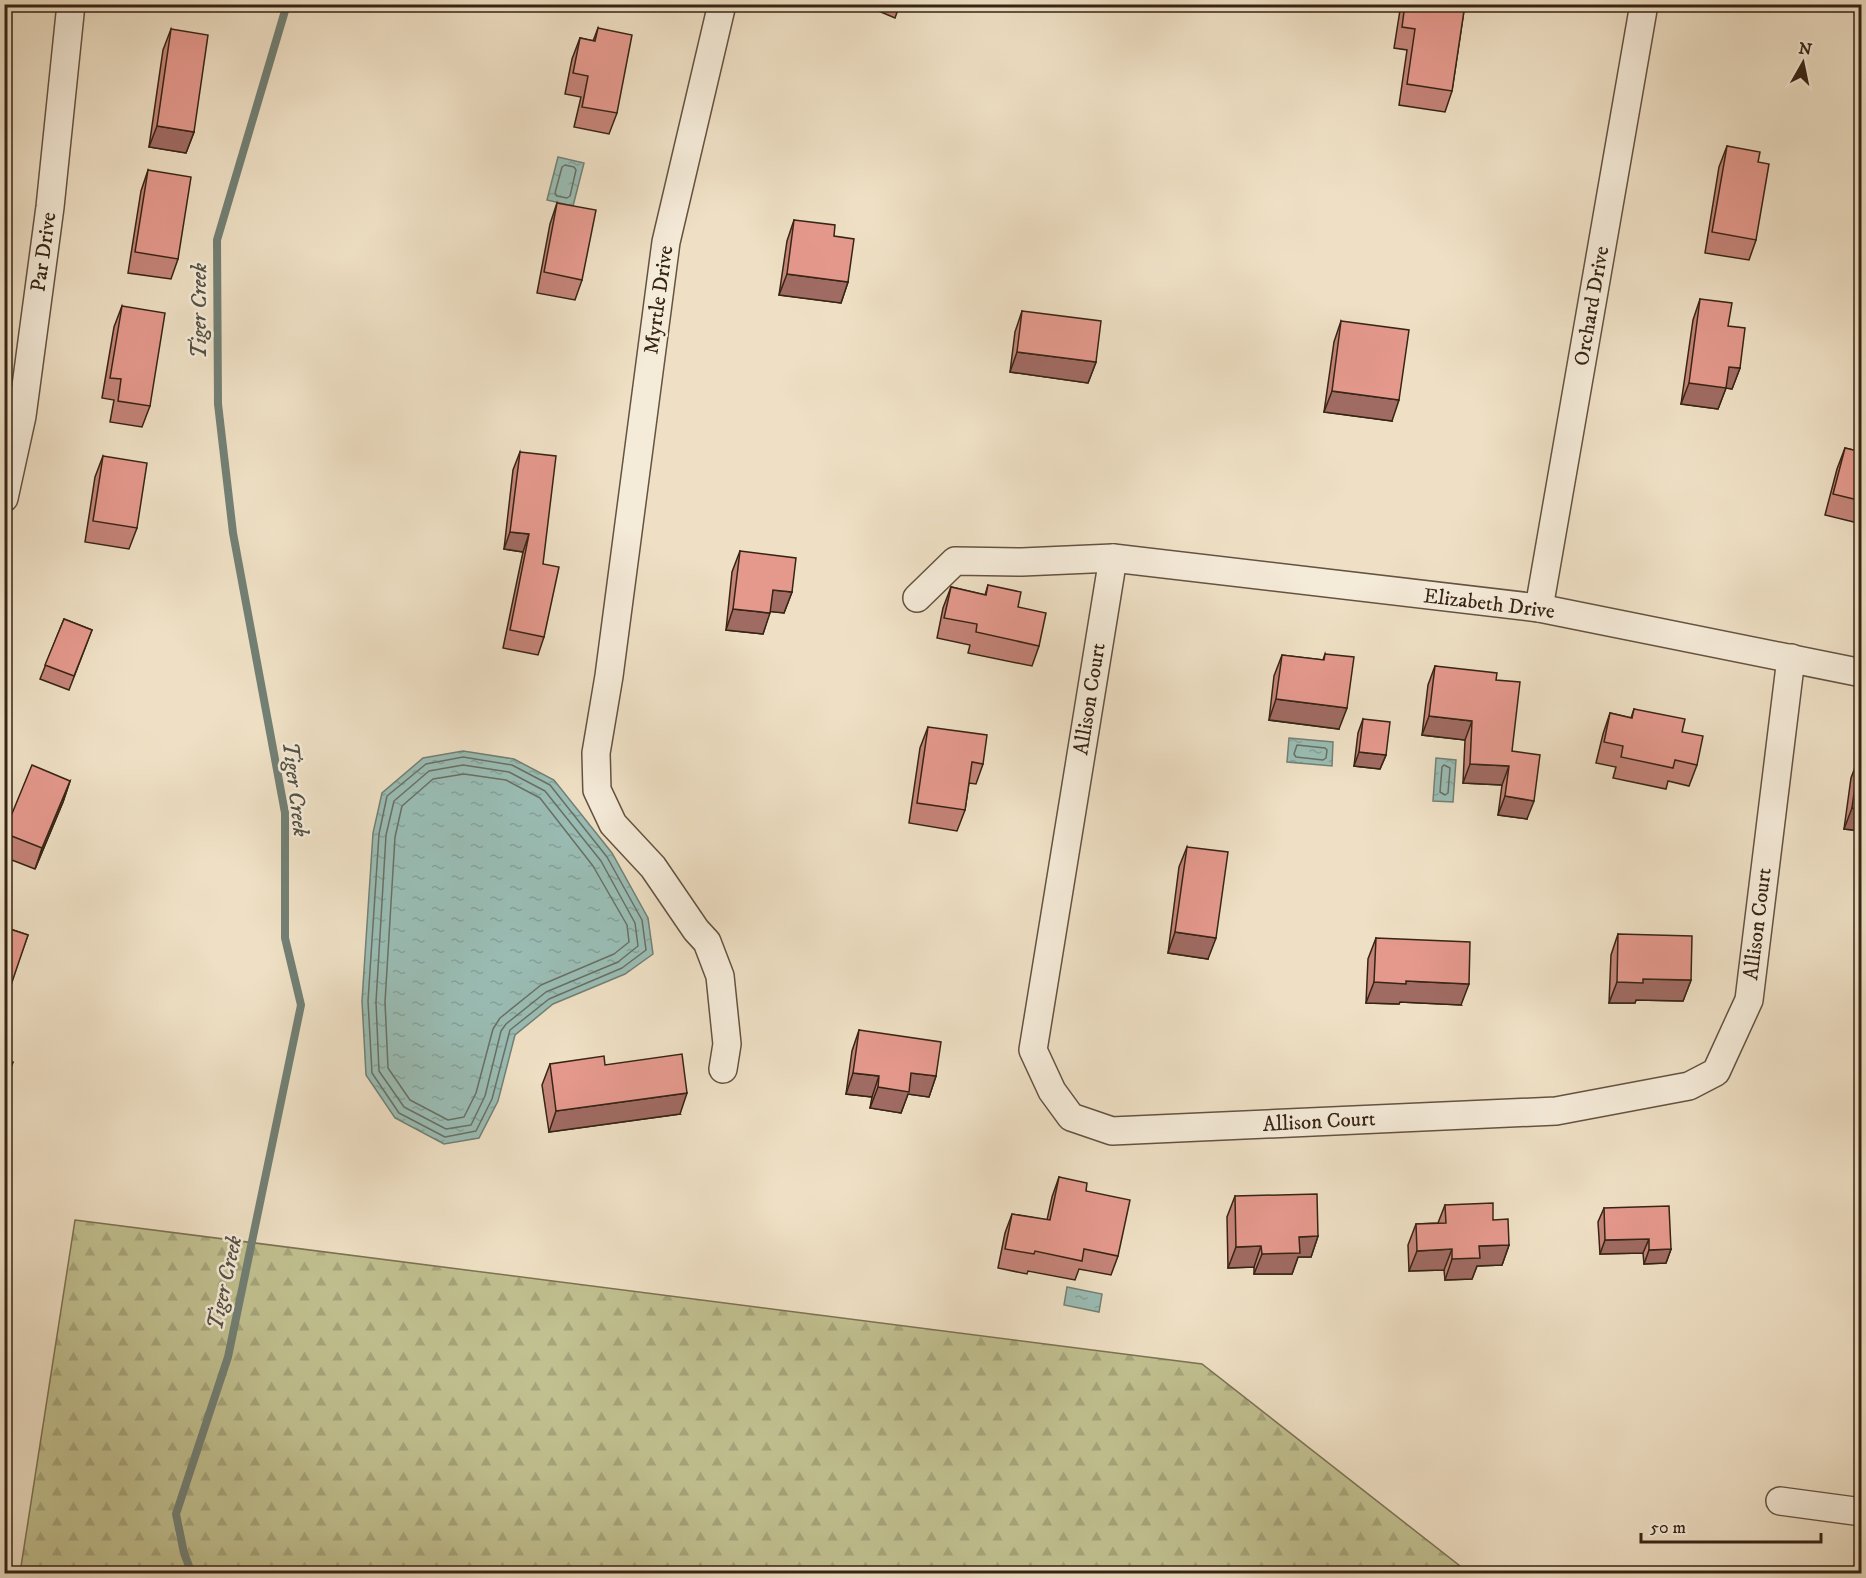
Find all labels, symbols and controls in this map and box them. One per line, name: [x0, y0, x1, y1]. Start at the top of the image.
north arrow: [1773, 33, 1833, 93]
text: N: [1797, 38, 1813, 60]
street label: Par Drive: [26, 210, 62, 294]
street label: Myrtle Drive: [639, 244, 680, 356]
street label: Orchard Drive: [1569, 244, 1615, 368]
water label: Tiger Creek: [186, 262, 213, 359]
street label: Elizabeth Drive: [1422, 583, 1556, 625]
street label: Allison Court: [1068, 641, 1112, 757]
water label: Tiger Creek: [276, 740, 314, 839]
street label: Allison Court: [1738, 866, 1778, 982]
street label: Allison Court: [1262, 1106, 1376, 1138]
water label: Tiger Creek: [202, 1232, 248, 1333]
scale bar: [1641, 1506, 1821, 1544]
text: 50 m: [1650, 1517, 1686, 1539]

